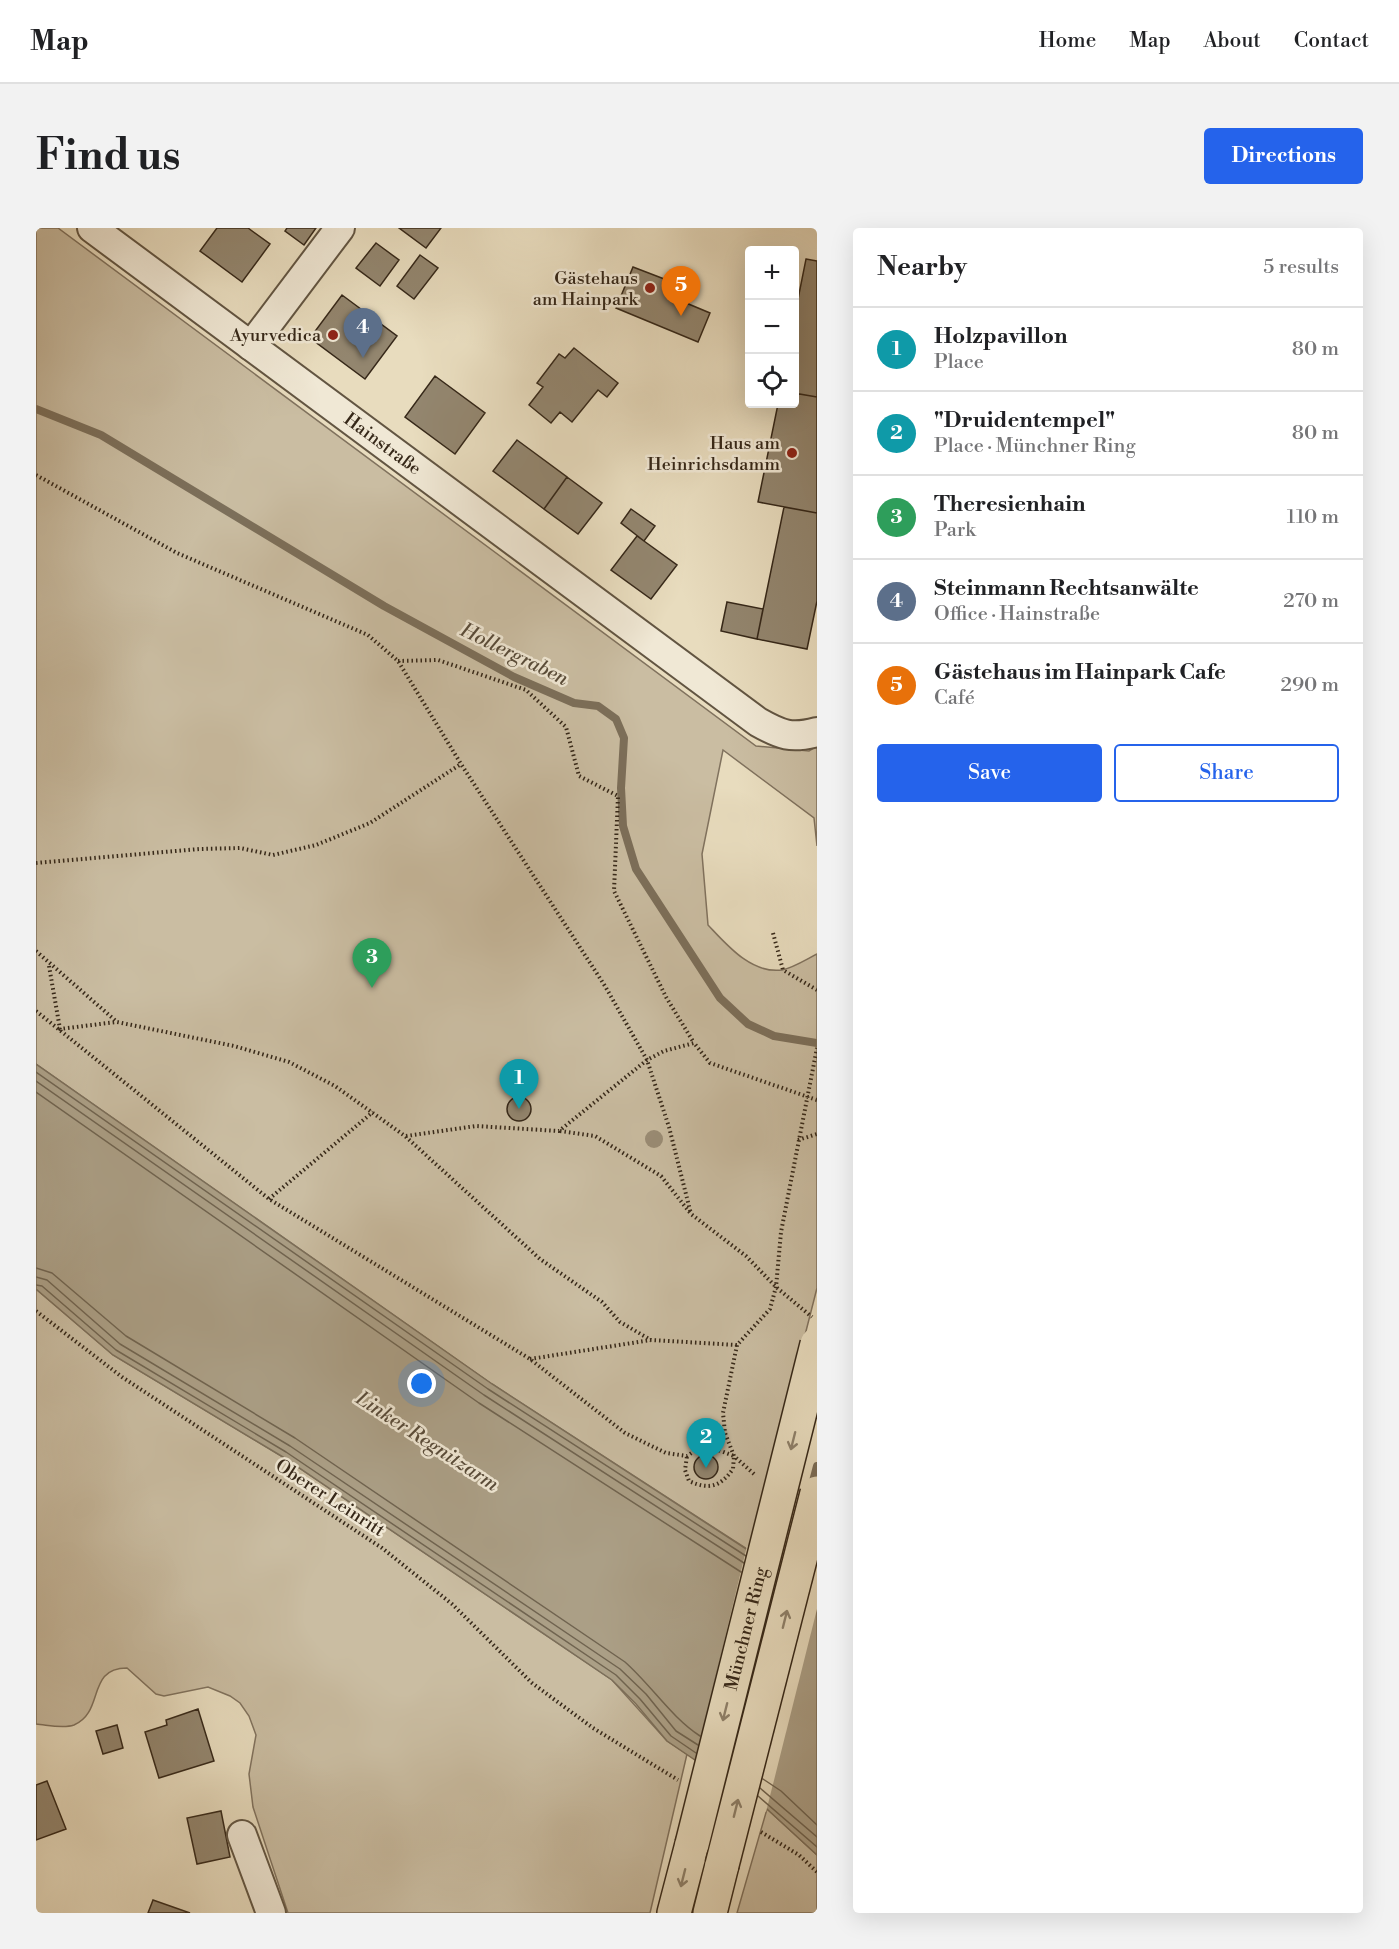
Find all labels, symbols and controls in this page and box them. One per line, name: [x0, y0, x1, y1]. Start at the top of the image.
text: Map: [30, 24, 89, 59]
text: Home: [1039, 28, 1096, 54]
text: Map: [1129, 28, 1171, 54]
text: About: [1204, 28, 1261, 54]
text: Contact: [1294, 28, 1369, 54]
button: Directions: [1204, 128, 1363, 184]
text: Find us: [36, 130, 180, 183]
map controls: [745, 246, 799, 408]
button: +: [745, 246, 799, 300]
text: Nearby: [877, 251, 967, 283]
text: 5 results: [1263, 255, 1339, 280]
pin: 5: [662, 266, 700, 316]
place label: Gästehaus am Hainpark: [533, 267, 640, 311]
marker: Gästehaus am Hainpark: [643, 281, 657, 295]
button: −: [745, 300, 799, 354]
pin: 4: [344, 308, 382, 358]
text: Holzpavillon: [934, 323, 1067, 350]
place label: Ayurvedica: [229, 324, 322, 347]
marker: Ayurvedica: [326, 328, 340, 342]
text: 1: [892, 337, 901, 362]
text: 80 m: [1292, 337, 1339, 362]
text: Place: [934, 350, 984, 375]
button: locate: [745, 354, 799, 408]
street label: Hainstraße: [339, 407, 426, 480]
text: "Druidentempel": [934, 407, 1115, 434]
text: 2: [890, 421, 903, 446]
text: 80 m: [1292, 421, 1339, 446]
place label: Haus am Heinrichsdamm: [647, 432, 780, 476]
text: Place · Münchner Ring: [934, 434, 1136, 459]
marker: Haus am Heinrichsdamm: [785, 446, 799, 460]
text: Theresienhain: [934, 491, 1086, 518]
text: 3: [890, 505, 903, 530]
text: 110 m: [1287, 505, 1339, 530]
text: Park: [934, 518, 976, 543]
text: Steinmann Rechtsanwälte: [934, 575, 1199, 602]
text: 4: [890, 589, 903, 614]
text: 270 m: [1283, 589, 1339, 614]
text: Office · Hainstraße: [934, 602, 1100, 627]
water label: Hollergraben: [455, 618, 573, 692]
text: Gästehaus im Hainpark Cafe: [934, 659, 1226, 686]
text: 5: [890, 673, 903, 698]
text: 290 m: [1281, 673, 1339, 698]
text: Café: [934, 686, 975, 711]
button: Save: [877, 744, 1102, 802]
button: Share: [1114, 744, 1339, 802]
pin: 3: [352, 938, 392, 988]
pin: 1: [500, 1060, 538, 1109]
your location: [407, 1369, 436, 1398]
water label: Linker Regnitzarm: [350, 1386, 504, 1498]
pin: 2: [686, 1418, 726, 1468]
one-way arrow: [786, 1431, 798, 1450]
street label: Oberer Leinritt: [271, 1454, 390, 1542]
street label: Münchner Ring: [719, 1564, 772, 1693]
one-way arrow: [779, 1610, 791, 1629]
one-way arrow: [719, 1702, 730, 1721]
one-way arrow: [731, 1799, 743, 1818]
one-way arrow: [677, 1869, 689, 1888]

